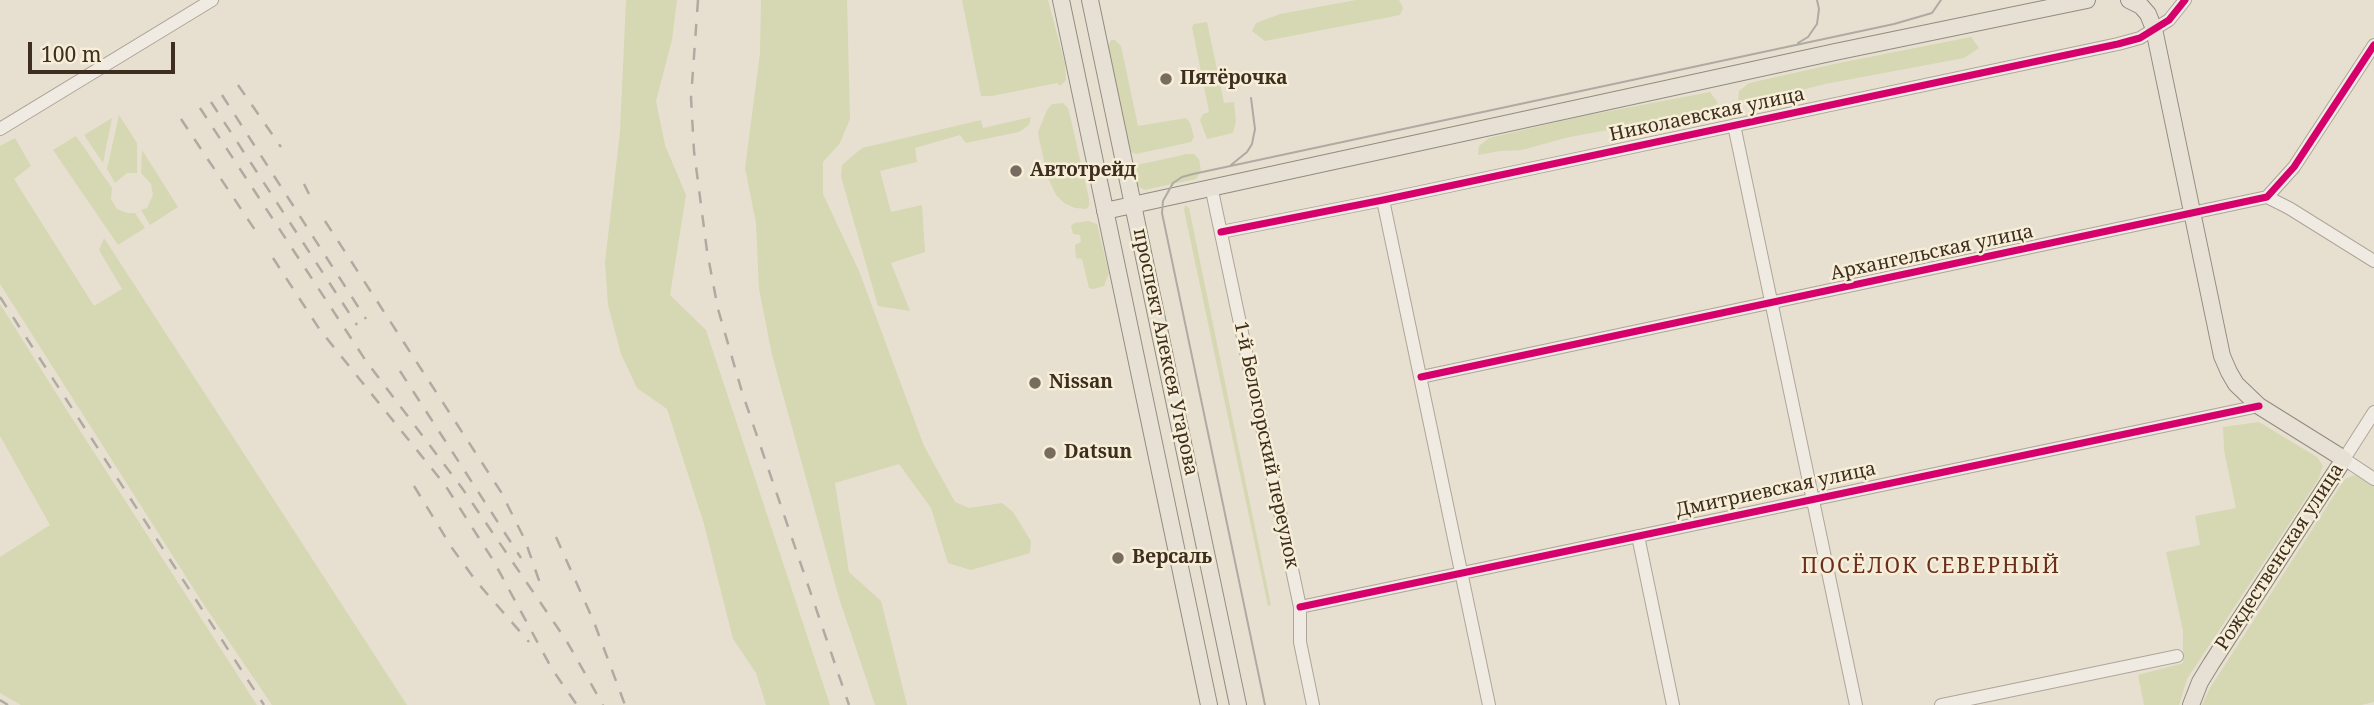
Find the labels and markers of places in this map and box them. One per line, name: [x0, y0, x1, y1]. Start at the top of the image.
place label: Пятёрочка: [1180, 68, 1288, 90]
marker: Пятёрочка: [1158, 71, 1174, 87]
place label: Автотрейд: [1030, 160, 1136, 182]
marker: Автотрейд: [1008, 163, 1024, 179]
place label: Nissan: [1049, 372, 1113, 394]
marker: Nissan: [1027, 375, 1043, 391]
place label: Datsun: [1064, 442, 1132, 464]
marker: Datsun: [1042, 445, 1058, 461]
place label: Версаль: [1132, 547, 1212, 569]
marker: Версаль: [1110, 550, 1126, 566]

